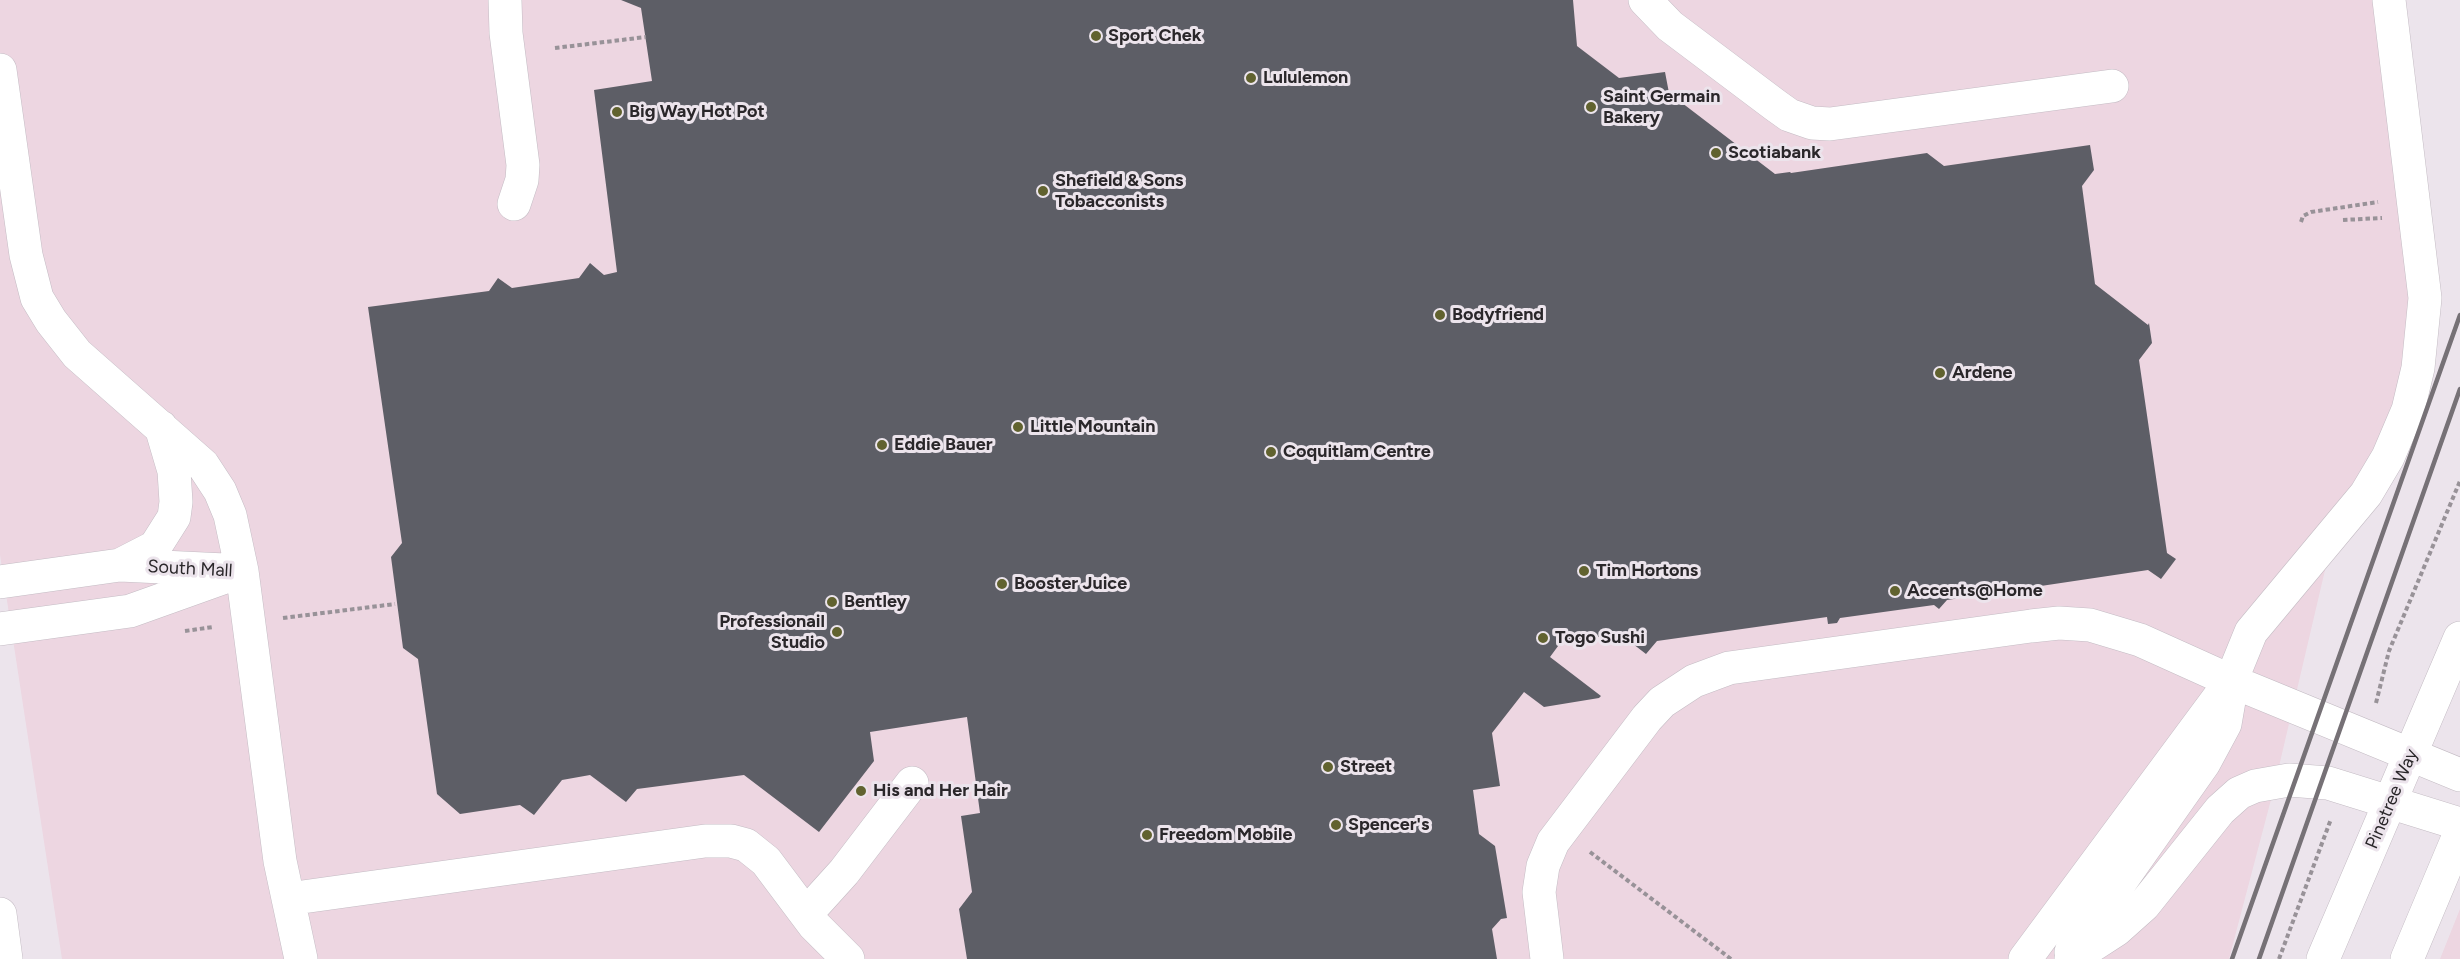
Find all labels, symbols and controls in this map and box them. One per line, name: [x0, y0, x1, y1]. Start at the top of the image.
place label: Sport Chek: [1108, 25, 1202, 47]
marker: Sport Chek: [1089, 29, 1103, 43]
place label: Lululemon: [1263, 67, 1348, 89]
marker: Lululemon: [1244, 71, 1258, 85]
place label: Saint Germain Bakery: [1603, 86, 1720, 128]
marker: Saint Germain Bakery: [1584, 100, 1598, 114]
place label: Big Way Hot Pot: [629, 101, 765, 123]
marker: Big Way Hot Pot: [610, 105, 624, 119]
place label: Scotiabank: [1728, 142, 1821, 164]
marker: Scotiabank: [1709, 146, 1723, 160]
place label: Shefield & Sons Tobacconists: [1055, 170, 1183, 213]
marker: Shefield & Sons Tobacconists: [1036, 184, 1050, 198]
place label: Bodyfriend: [1452, 304, 1544, 326]
marker: Bodyfriend: [1433, 308, 1447, 322]
place label: Ardene: [1952, 362, 2013, 384]
marker: Ardene: [1933, 366, 1947, 380]
place label: Little Mountain: [1030, 416, 1155, 438]
marker: Little Mountain: [1011, 420, 1025, 434]
place label: Eddie Bauer: [894, 434, 993, 456]
marker: Eddie Bauer: [875, 438, 889, 452]
place label: Coquitlam Centre: [1283, 441, 1431, 463]
marker: Coquitlam Centre: [1264, 445, 1278, 459]
street label: South Mall: [147, 556, 233, 582]
place label: Tim Hortons: [1596, 560, 1698, 582]
marker: Tim Hortons: [1577, 564, 1591, 578]
place label: Booster Juice: [1014, 573, 1127, 595]
marker: Booster Juice: [995, 577, 1009, 591]
place label: Accents@Home: [1907, 580, 2043, 602]
marker: Accents@Home: [1888, 584, 1902, 598]
place label: Bentley: [844, 591, 907, 613]
marker: Bentley: [825, 595, 839, 609]
place label: Professionail Studio: [719, 611, 825, 654]
marker: Professionail Studio: [830, 625, 844, 639]
place label: Togo Sushi: [1555, 627, 1645, 649]
marker: Togo Sushi: [1536, 631, 1550, 645]
street label: Pinetree Way: [2361, 746, 2423, 852]
place label: Street: [1340, 756, 1392, 778]
marker: Street: [1321, 760, 1335, 774]
place label: His and Her Hair: [873, 780, 1008, 802]
marker: His and Her Hair: [854, 784, 868, 798]
place label: Spencer's: [1348, 814, 1429, 836]
marker: Spencer's: [1329, 818, 1343, 832]
place label: Freedom Mobile: [1159, 824, 1292, 846]
marker: Freedom Mobile: [1140, 828, 1154, 842]

